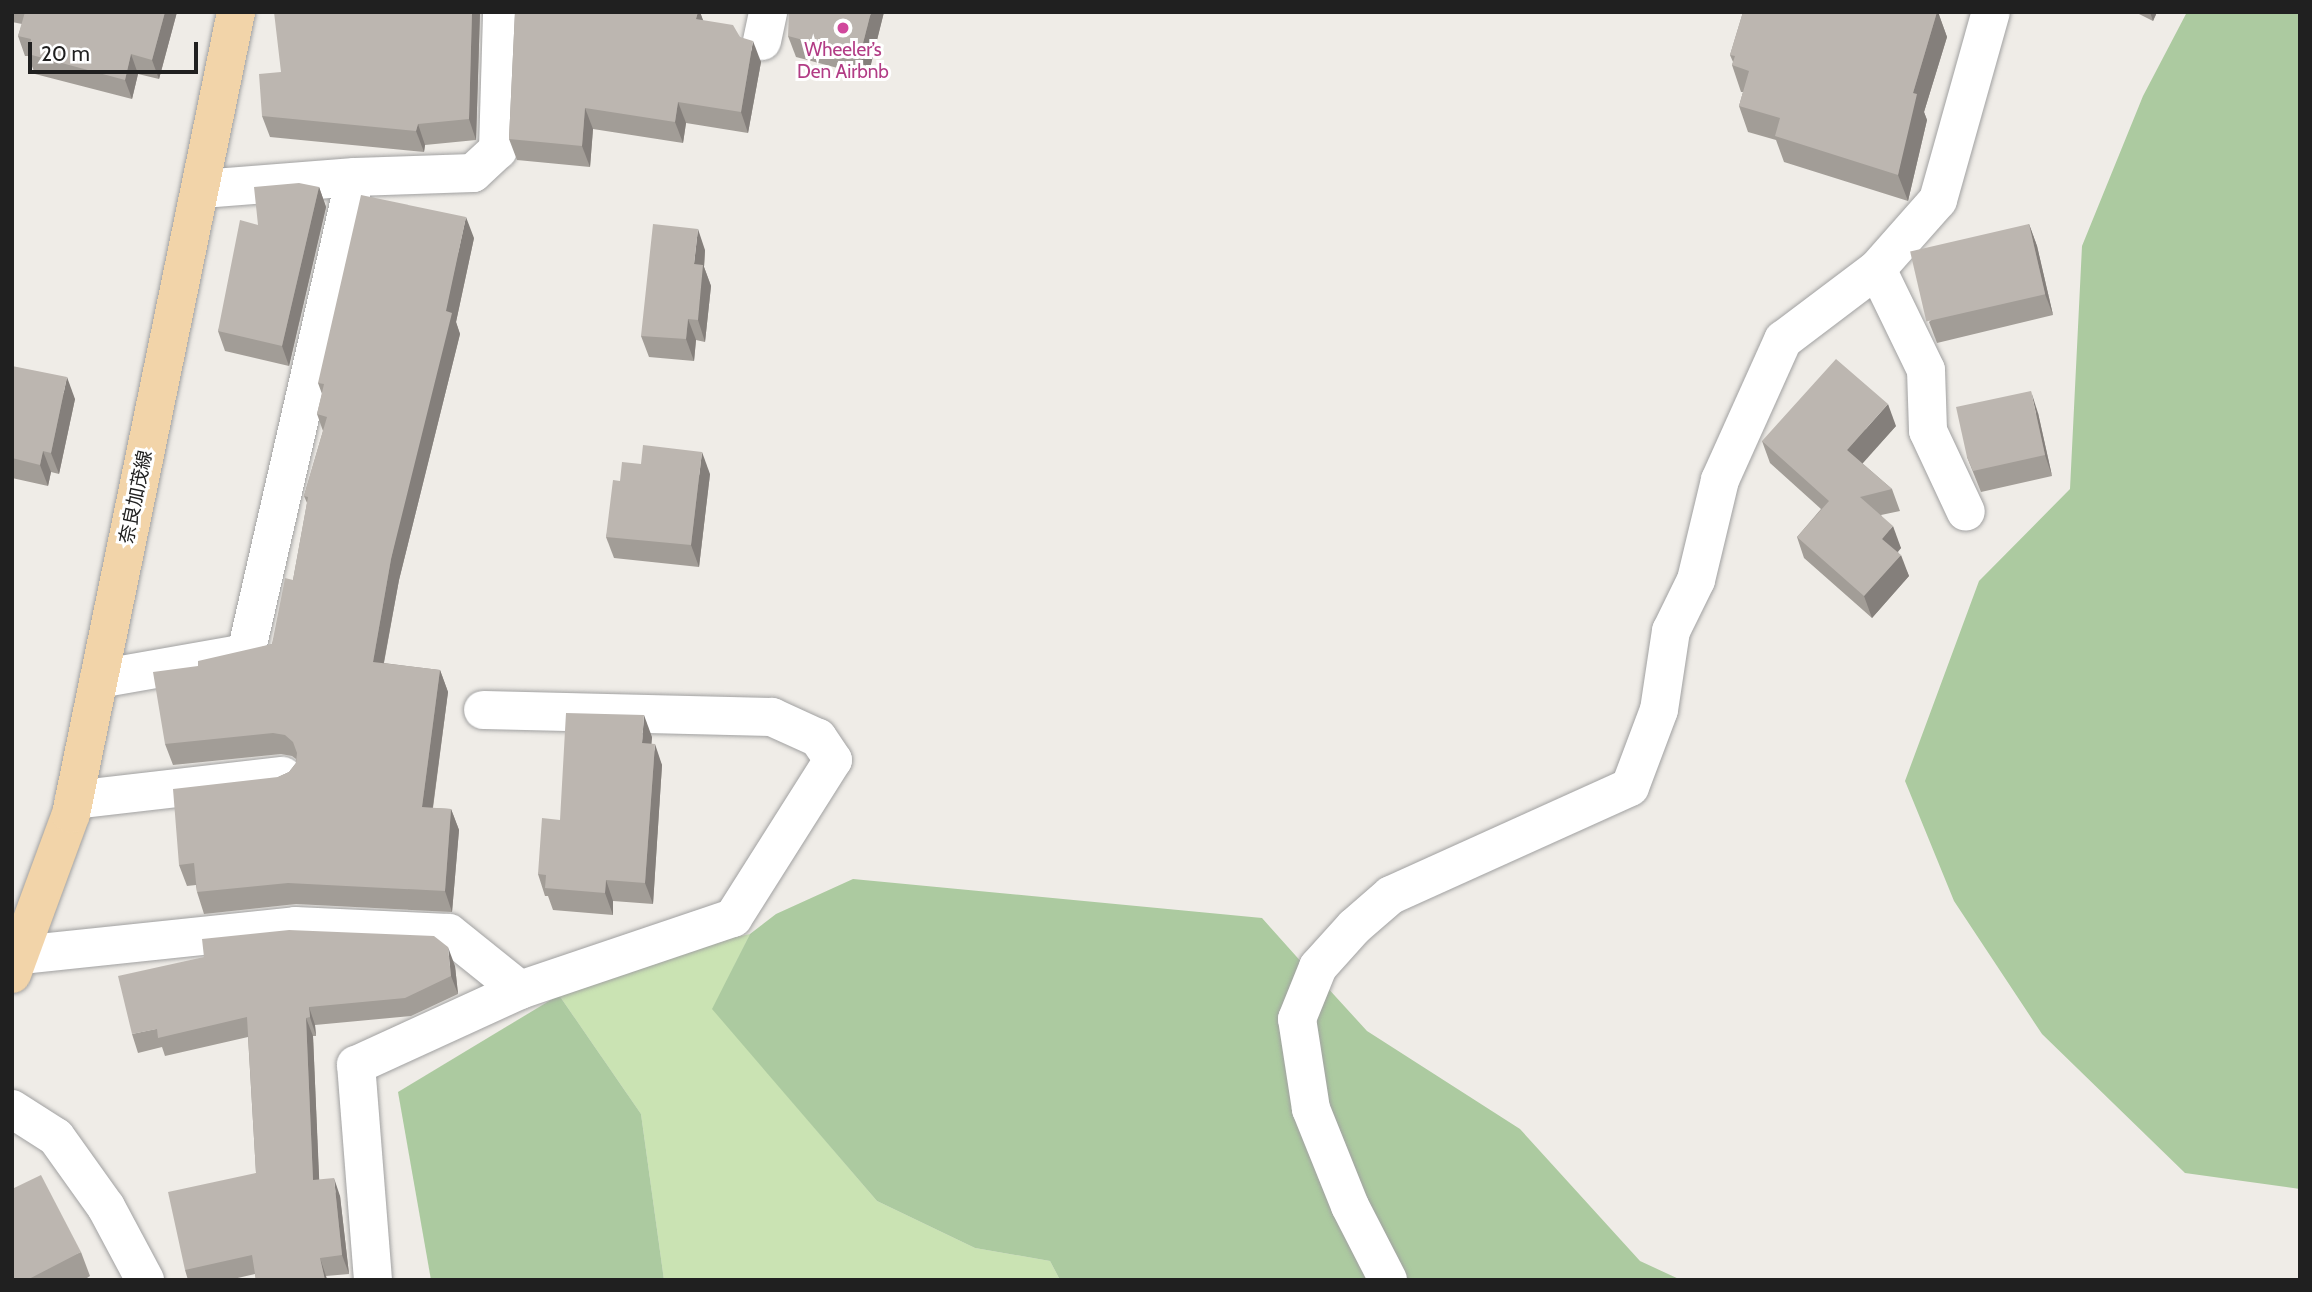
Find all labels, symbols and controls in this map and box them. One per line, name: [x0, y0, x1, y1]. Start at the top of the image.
marker: Wheeler’s Den Airbnb: [835, 20, 851, 36]
scale bar: [32, 28, 201, 72]
place label: Wheeler’s Den Airbnb: [797, 39, 889, 83]
text: 20 m: [41, 41, 90, 66]
street label: 奈良加茂線: [115, 448, 157, 546]

